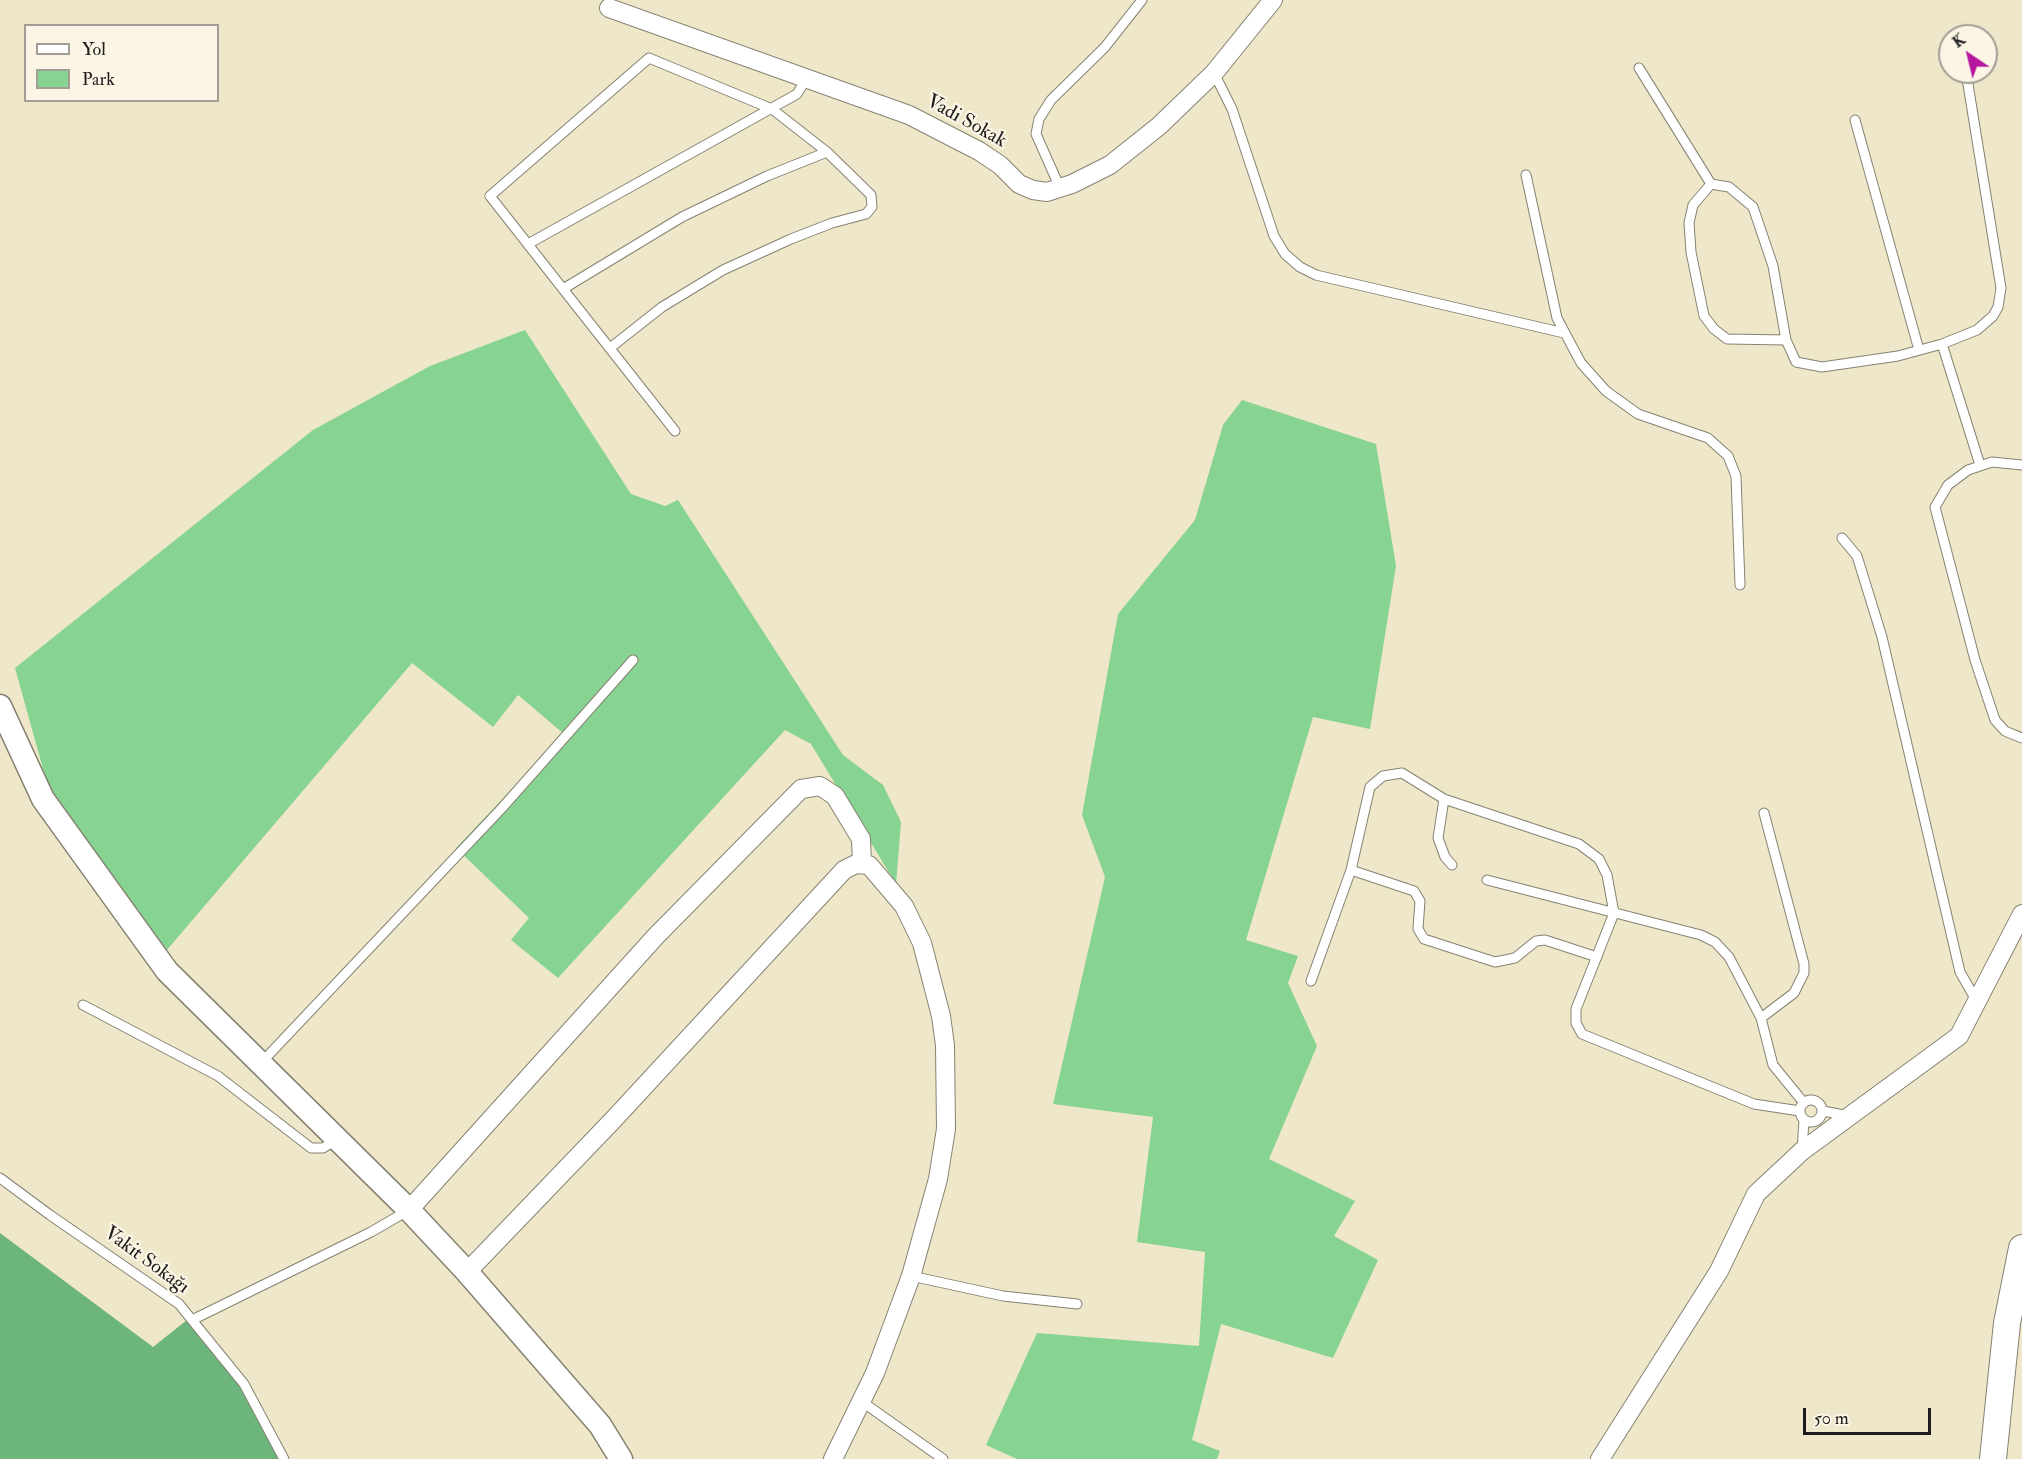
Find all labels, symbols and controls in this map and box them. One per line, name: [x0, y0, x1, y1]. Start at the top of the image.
legend: [24, 24, 219, 102]
north arrow: [1938, 24, 1998, 84]
text: K: [1949, 29, 1969, 52]
text: Yol: [82, 38, 106, 61]
text: Park: [82, 68, 115, 91]
street label: Vadi Sokak: [922, 90, 1010, 154]
street label: Vakit Sokağı: [99, 1222, 193, 1300]
scale bar: [1806, 1396, 1934, 1434]
text: 50 m: [1814, 1407, 1849, 1430]

